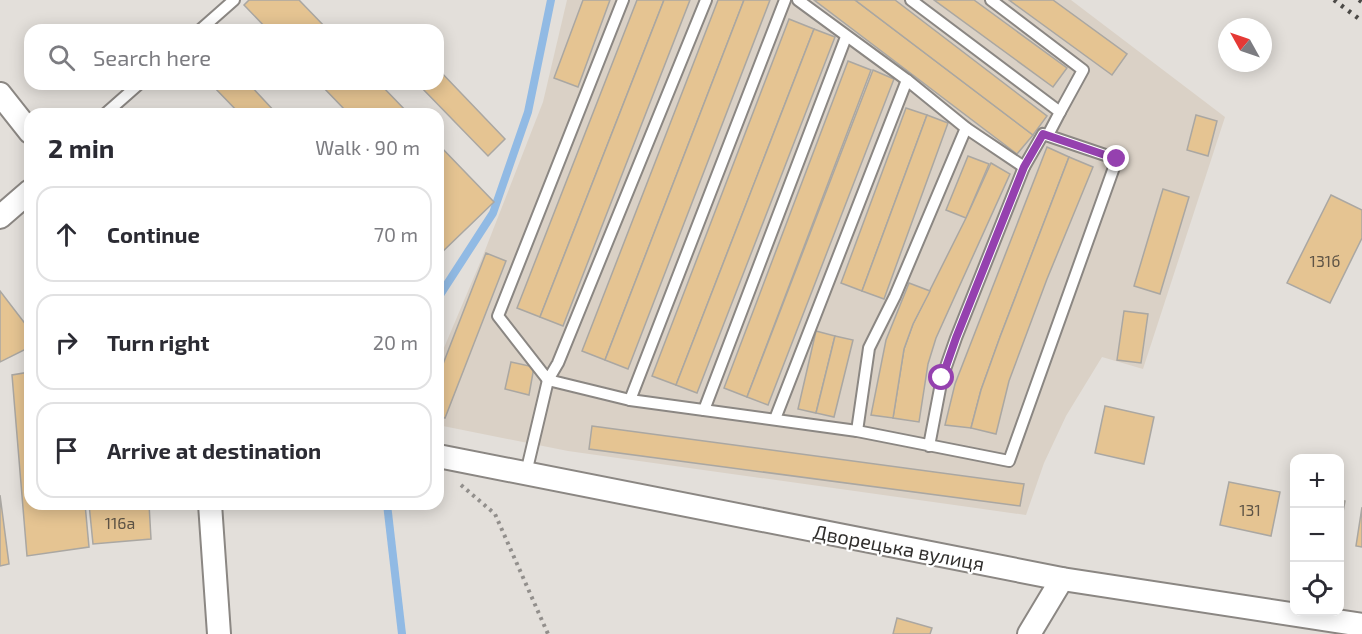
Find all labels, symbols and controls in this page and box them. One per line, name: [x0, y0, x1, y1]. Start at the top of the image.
north arrow: [1218, 18, 1272, 72]
search box: [24, 24, 444, 90]
icon: search: [45, 41, 78, 74]
text: Search here: [93, 44, 211, 70]
text: 2 min: [48, 132, 114, 163]
text: Walk · 90 m: [315, 135, 420, 159]
route end: [1103, 145, 1129, 171]
icon: ahead: [50, 218, 83, 251]
text: Continue: [107, 221, 200, 247]
text: 70 m: [374, 222, 418, 246]
house number: 131б: [1310, 251, 1340, 270]
icon: right: [50, 326, 83, 359]
text: Turn right: [107, 329, 209, 355]
text: 20 m: [373, 330, 418, 354]
route start: [928, 364, 954, 390]
icon: arrive: [50, 434, 83, 467]
text: Arrive at destination: [107, 437, 321, 463]
map controls: [1290, 454, 1344, 616]
button: +: [1290, 454, 1344, 508]
house number: 131: [1239, 500, 1261, 519]
button: −: [1290, 508, 1344, 562]
house number: 116а: [105, 513, 135, 532]
street label: Дворецька вулиця: [811, 519, 987, 576]
button: locate: [1290, 562, 1344, 616]

